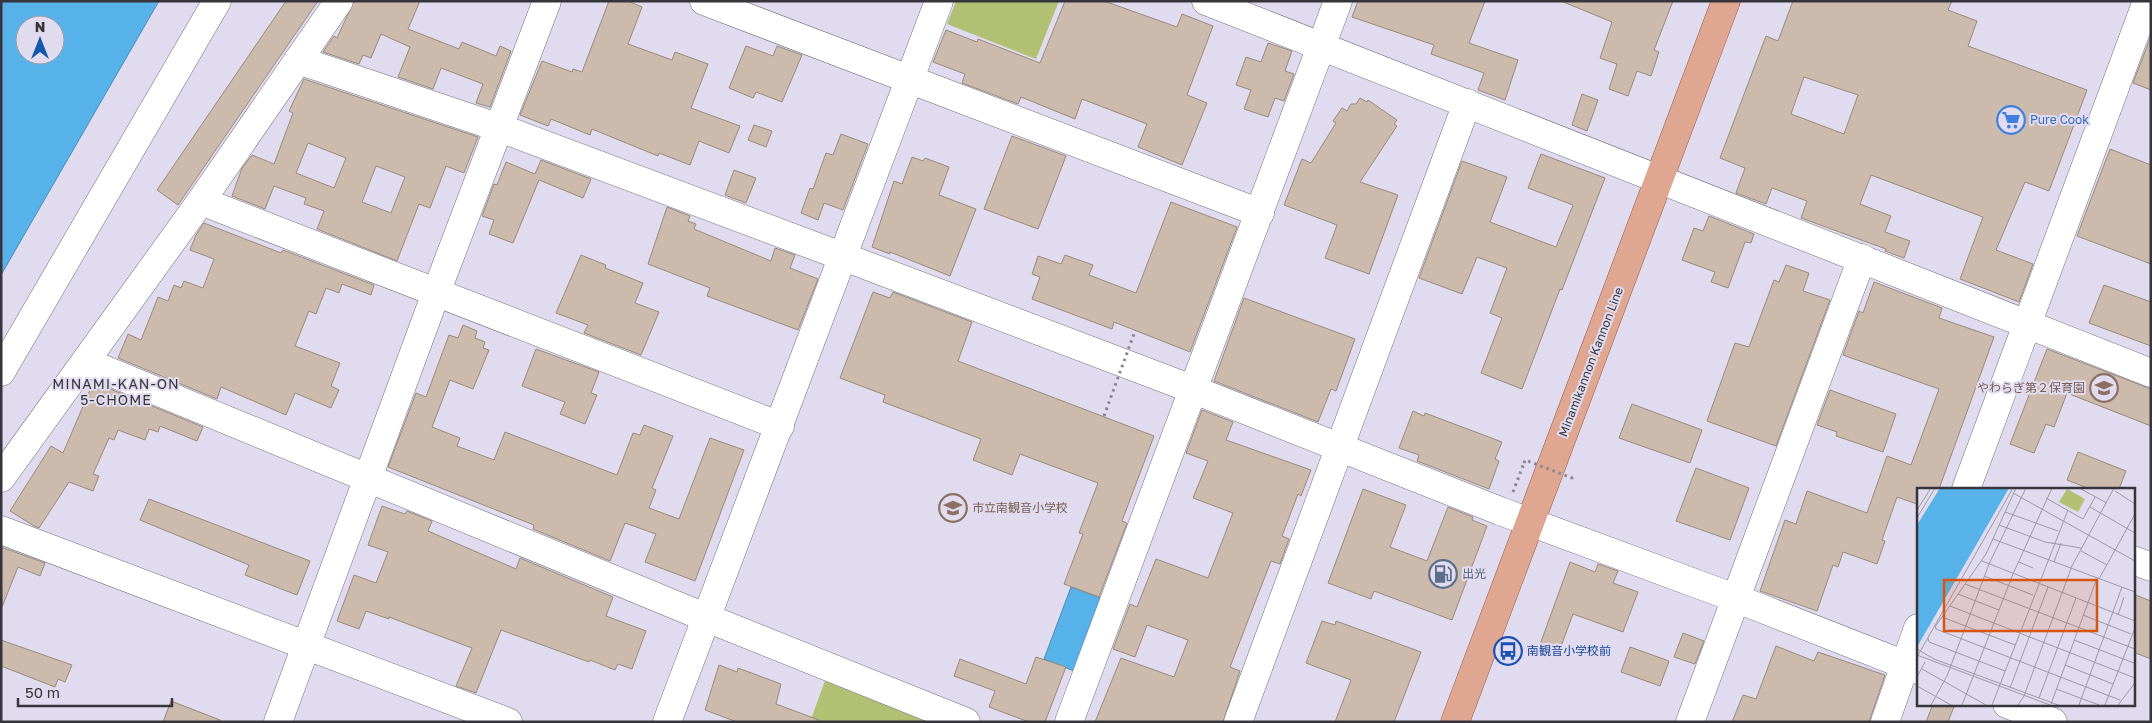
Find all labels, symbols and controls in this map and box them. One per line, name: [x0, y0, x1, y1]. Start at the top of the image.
north arrow: [15, 15, 65, 65]
text: N: [35, 18, 45, 35]
supermarket icon: Pure Cook: [1996, 105, 2026, 135]
place label: Pure Cook: [2030, 112, 2089, 127]
street label: Minamikannon Kannon Line: [1555, 285, 1626, 439]
school or university icon: やわらぎ第２保育園: [2089, 373, 2119, 403]
district label: MINAMI-KAN-ON 5-CHOME: [52, 375, 180, 408]
place label: やわらぎ第２保育園: [1977, 380, 2085, 395]
inset map: [1917, 488, 2134, 706]
school or university icon: 市立南観音小学校: [938, 493, 968, 523]
place label: 市立南観音小学校: [972, 500, 1068, 515]
fuel station icon: 出光: [1428, 559, 1458, 589]
place label: 出光: [1462, 566, 1486, 581]
bus stop icon: 南観音小学校前: [1493, 636, 1523, 666]
place label: 南観音小学校前: [1527, 643, 1611, 658]
scale bar: [18, 676, 171, 708]
text: 50 m: [25, 683, 60, 701]

